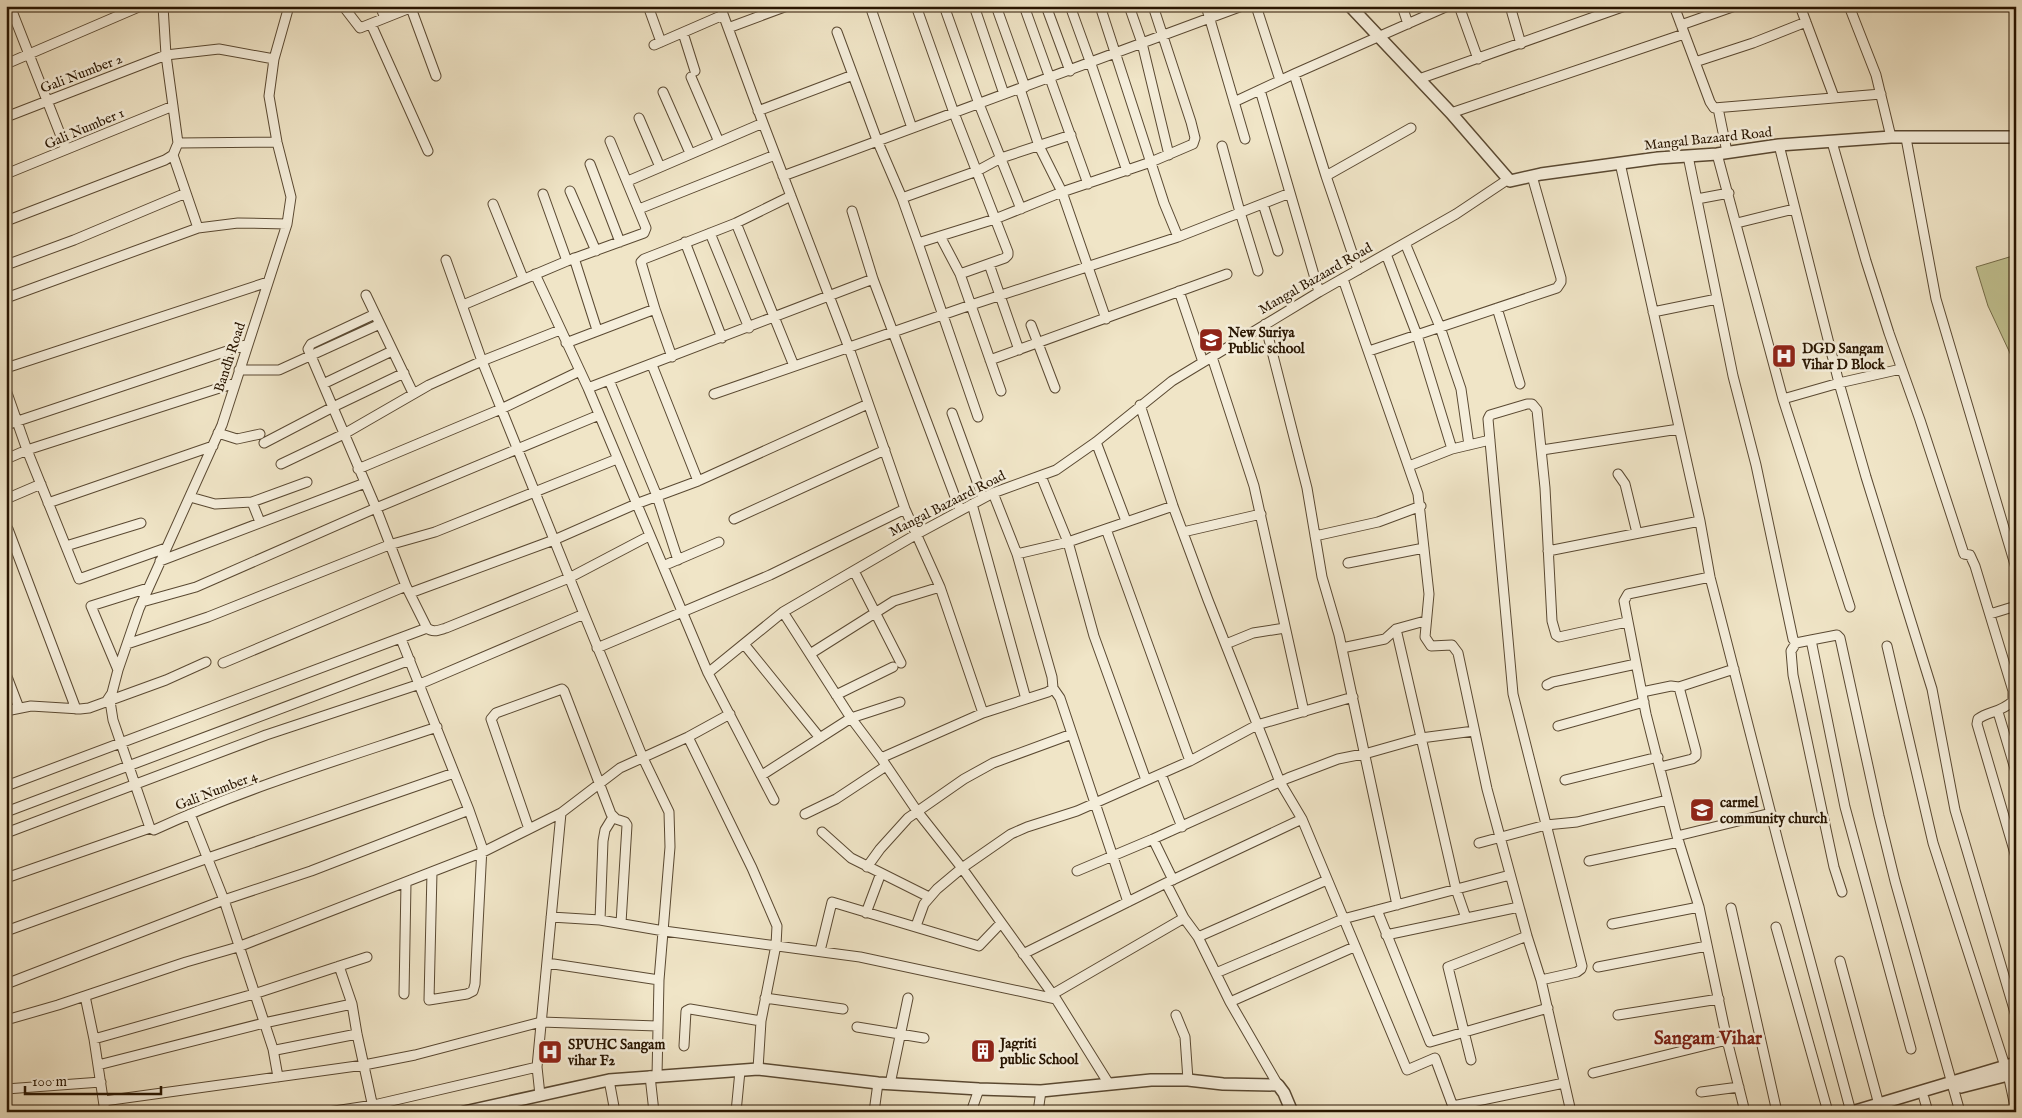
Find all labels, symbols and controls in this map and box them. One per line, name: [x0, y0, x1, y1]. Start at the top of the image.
street label: Gali Number 2: [38, 50, 125, 98]
street label: Gali Number 1: [42, 104, 127, 154]
street label: Mangal Bazaard Road: [1643, 123, 1773, 155]
street label: Mangal Bazaard Road: [1255, 239, 1376, 319]
street label: Bandh Road: [210, 320, 250, 395]
place label: New Suriya Public school: [1227, 324, 1306, 358]
school or university icon: New Suriya Public school: [1198, 327, 1224, 353]
place label: DGD Sangam Vihar D Block: [1801, 340, 1885, 374]
hospital icon: DGD Sangam Vihar D Block: [1771, 343, 1797, 369]
street label: Mangal Bazaard Road: [886, 466, 1009, 541]
street label: Gali Number 4: [173, 767, 260, 815]
place label: carmel community church: [1720, 794, 1828, 828]
school or university icon: carmel community church: [1689, 797, 1715, 823]
district label: Sangam Vihar: [1654, 1027, 1763, 1051]
place label: Jagriti public School: [998, 1035, 1079, 1069]
place label: SPUHC Sangam vihar F2: [567, 1036, 665, 1070]
building icon: Jagriti public School: [970, 1038, 996, 1064]
hospital icon: SPUHC Sangam vihar F2: [537, 1039, 563, 1065]
scale bar: [25, 1063, 161, 1095]
text: 100 m: [32, 1072, 68, 1091]

